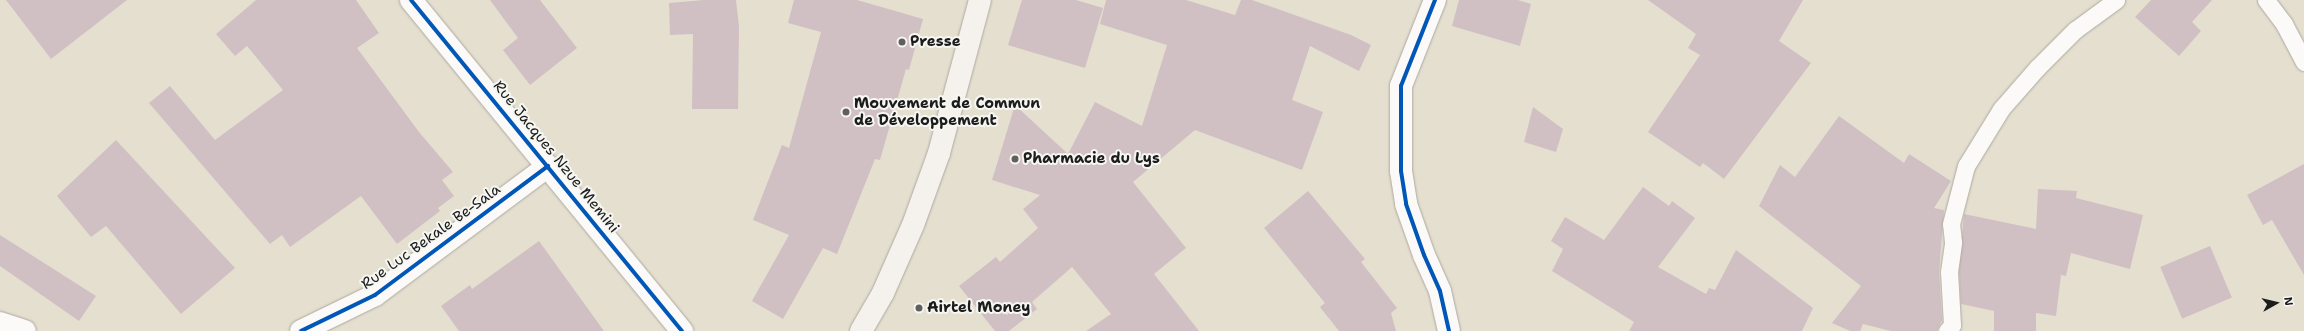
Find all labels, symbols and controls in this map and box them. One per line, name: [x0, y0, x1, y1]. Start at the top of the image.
place label: Presse: [910, 33, 961, 51]
marker: Presse: [897, 37, 907, 47]
street label: Rue Jacques Nzue Memini: [489, 77, 623, 237]
place label: Mouvement de Commun de Développement: [854, 94, 1040, 129]
marker: Mouvement de Commun de Développement: [841, 107, 851, 117]
place label: Pharmacie du Lys: [1023, 150, 1160, 168]
marker: Pharmacie du Lys: [1010, 154, 1020, 164]
street label: Rue Luc Bekale Be-Sala: [358, 180, 504, 294]
north arrow: [2256, 283, 2296, 323]
text: N: [2280, 296, 2296, 307]
place label: Airtel Money: [927, 299, 1030, 317]
marker: Airtel Money: [914, 303, 924, 313]

